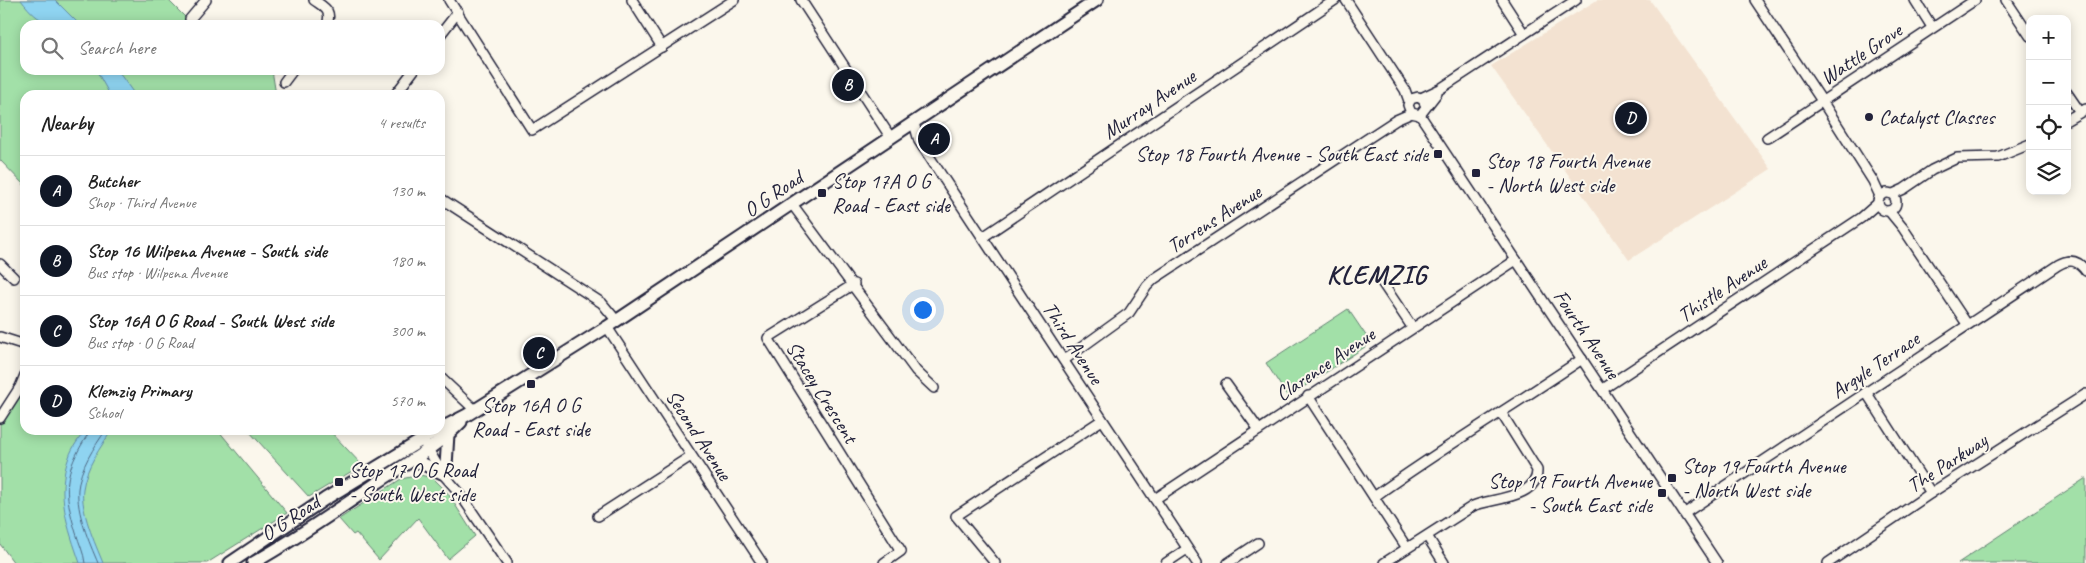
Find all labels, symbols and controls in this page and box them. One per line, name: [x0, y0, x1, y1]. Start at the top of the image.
map controls: [2026, 15, 2071, 195]
button: +: [2026, 15, 2071, 60]
street label: Wattle Grove: [1815, 16, 1908, 91]
search box: [20, 20, 445, 75]
icon: search: [38, 34, 66, 62]
text: Search here: [78, 36, 155, 60]
button: −: [2026, 60, 2071, 105]
street label: Murray Avenue: [1097, 63, 1201, 145]
pin: B: [832, 66, 864, 104]
pin: D: [1615, 99, 1647, 137]
place label: Catalyst Classes: [1879, 104, 1996, 130]
button: locate: [2026, 105, 2071, 150]
text: Nearby: [40, 110, 93, 136]
marker: Catalyst Classes: [1863, 111, 1875, 123]
text: 4 results: [378, 113, 425, 133]
pin: A: [918, 120, 950, 158]
place label: Stop 18 Fourth Avenue - South East side: [1135, 141, 1429, 167]
marker: Stop 18 Fourth Avenue - South East side: [1432, 148, 1444, 160]
place label: Stop 18 Fourth Avenue - North West side: [1486, 148, 1651, 198]
button: layers: [2026, 150, 2071, 195]
street label: O G Road: [739, 163, 810, 223]
marker: Stop 18 Fourth Avenue - North West side: [1470, 167, 1482, 179]
place label: Stop 17A O G Road - East side: [832, 168, 951, 218]
text: Butcher: [87, 169, 139, 193]
street label: Torrens Avenue: [1162, 178, 1267, 259]
text: A: [52, 181, 60, 201]
text: 130 m: [391, 181, 425, 201]
marker: Stop 17A O G Road - East side: [816, 187, 828, 199]
text: Shop · Third Avenue: [87, 193, 196, 213]
text: Stop 16 Wilpena Avenue - South side: [87, 239, 327, 263]
street label: Thistle Avenue: [1673, 249, 1772, 328]
text: B: [52, 251, 60, 271]
text: 180 m: [391, 251, 425, 271]
district label: KLEMZIG: [1327, 258, 1429, 291]
text: Bus stop · Wilpena Avenue: [87, 263, 227, 283]
street label: Fourth Avenue: [1548, 285, 1627, 384]
your location: [910, 297, 936, 323]
street label: Third Avenue: [1037, 297, 1110, 391]
text: Stop 16A O G Road - South West side: [87, 309, 334, 333]
text: C: [52, 321, 60, 341]
text: 300 m: [391, 321, 425, 341]
street label: Clarence Avenue: [1270, 321, 1381, 407]
street label: Argyle Terrace: [1826, 325, 1926, 404]
text: Bus stop · O G Road: [87, 333, 194, 353]
pin: C: [523, 334, 555, 372]
street label: Stacey Crescent: [780, 336, 865, 450]
marker: Stop 16A O G Road - East side: [525, 378, 537, 390]
text: Klemzig Primary: [87, 379, 191, 403]
street label: Second Avenue: [660, 385, 738, 486]
text: D: [51, 391, 61, 411]
text: 570 m: [391, 391, 425, 411]
place label: Stop 16A O G Road - East side: [472, 392, 591, 442]
text: School: [87, 403, 121, 423]
street label: The Parkway: [1902, 426, 1994, 499]
place label: Stop 19 Fourth Avenue - North West side: [1682, 453, 1847, 503]
place label: Stop 17 O G Road - South West side: [349, 457, 480, 507]
place label: Stop 19 Fourth Avenue - South East side: [1488, 468, 1653, 518]
marker: Stop 19 Fourth Avenue - North West side: [1666, 472, 1678, 484]
marker: Stop 17 O G Road - South West side: [333, 476, 345, 488]
street label: O G Road: [256, 487, 328, 547]
marker: Stop 19 Fourth Avenue - South East side: [1656, 487, 1668, 499]

